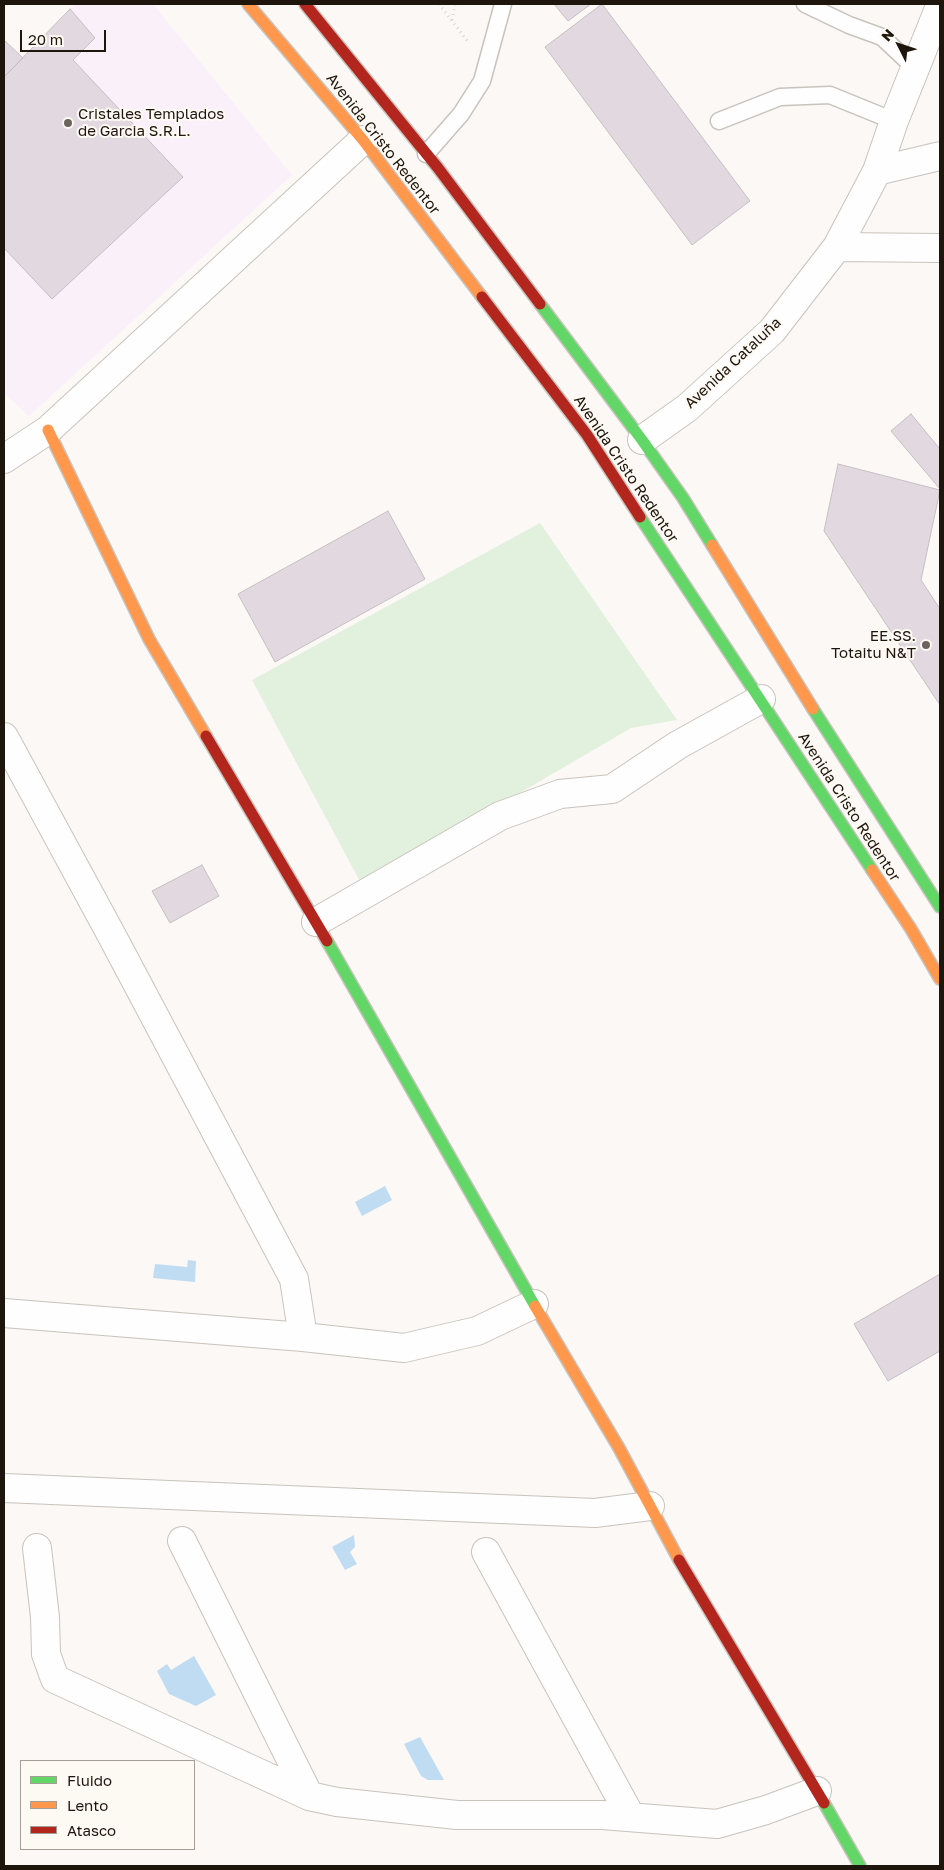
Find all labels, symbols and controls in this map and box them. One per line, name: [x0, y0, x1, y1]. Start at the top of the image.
scale bar: [22, 20, 109, 52]
north arrow: [874, 20, 924, 70]
text: N: [877, 25, 897, 44]
text: 20 m: [28, 30, 63, 48]
street label: Avenida Cristo Redentor: [322, 70, 444, 218]
place label: Cristales Templados de Garcia S.R.L.: [78, 105, 224, 140]
marker: Cristales Templados de Garcia S.R.L.: [62, 117, 74, 129]
street label: Avenida Cataluña: [681, 314, 785, 412]
street label: Avenida Cristo Redentor: [570, 392, 682, 546]
place label: EE.SS. Totaitu N&T: [831, 627, 916, 662]
marker: EE.SS. Totaitu N&T: [920, 639, 932, 651]
street label: Avenida Cristo Redentor: [794, 729, 904, 885]
legend: [20, 1760, 195, 1850]
text: Fluido: [67, 1771, 112, 1789]
text: Lento: [67, 1796, 108, 1814]
text: Atasco: [67, 1821, 116, 1839]

